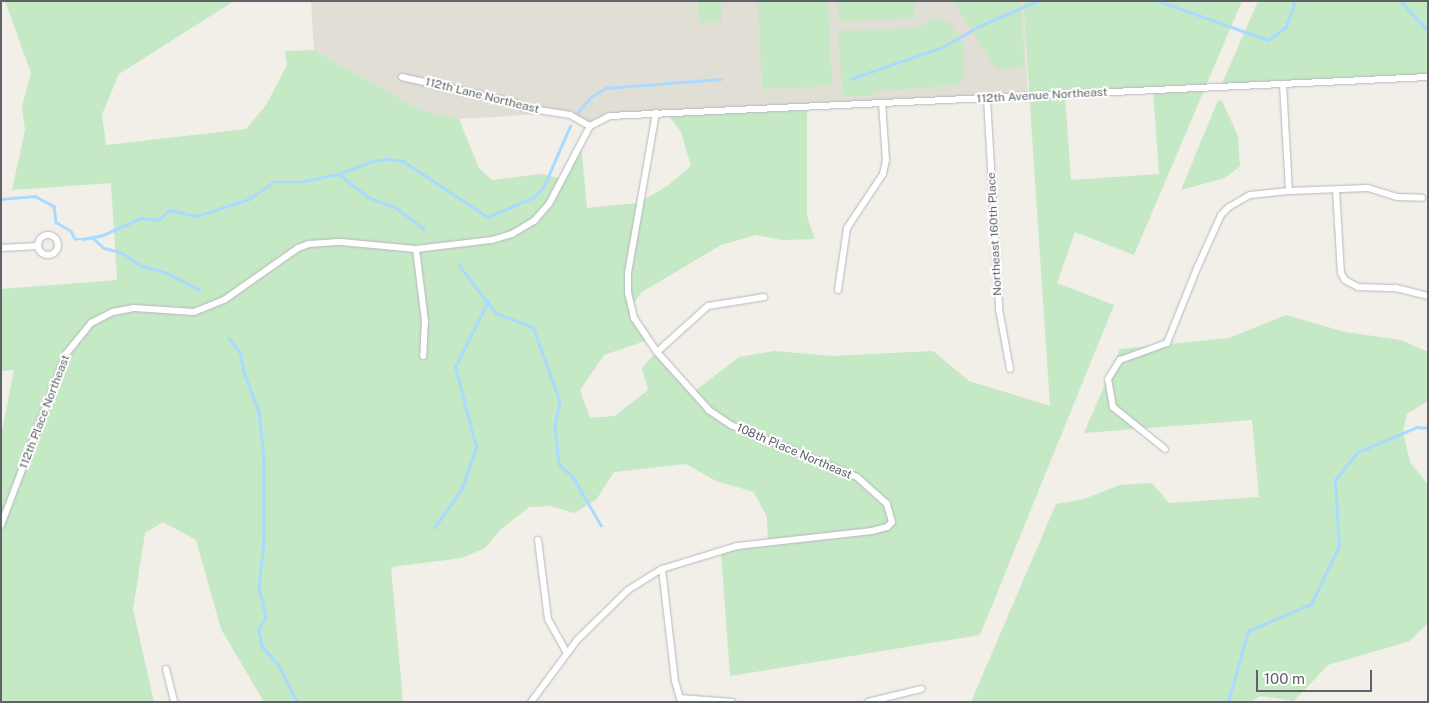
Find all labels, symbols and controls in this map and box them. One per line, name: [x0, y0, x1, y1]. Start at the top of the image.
street label: 112th Lane Northeast: [423, 75, 541, 117]
street label: 112th Avenue Northeast: [976, 85, 1108, 107]
street label: Northeast 160th Place: [985, 172, 1005, 296]
street label: 112th Place Northeast: [17, 353, 73, 471]
street label: 108th Place Northeast: [734, 421, 854, 483]
scale bar: [1259, 660, 1375, 692]
text: 100 m: [1264, 670, 1305, 687]

